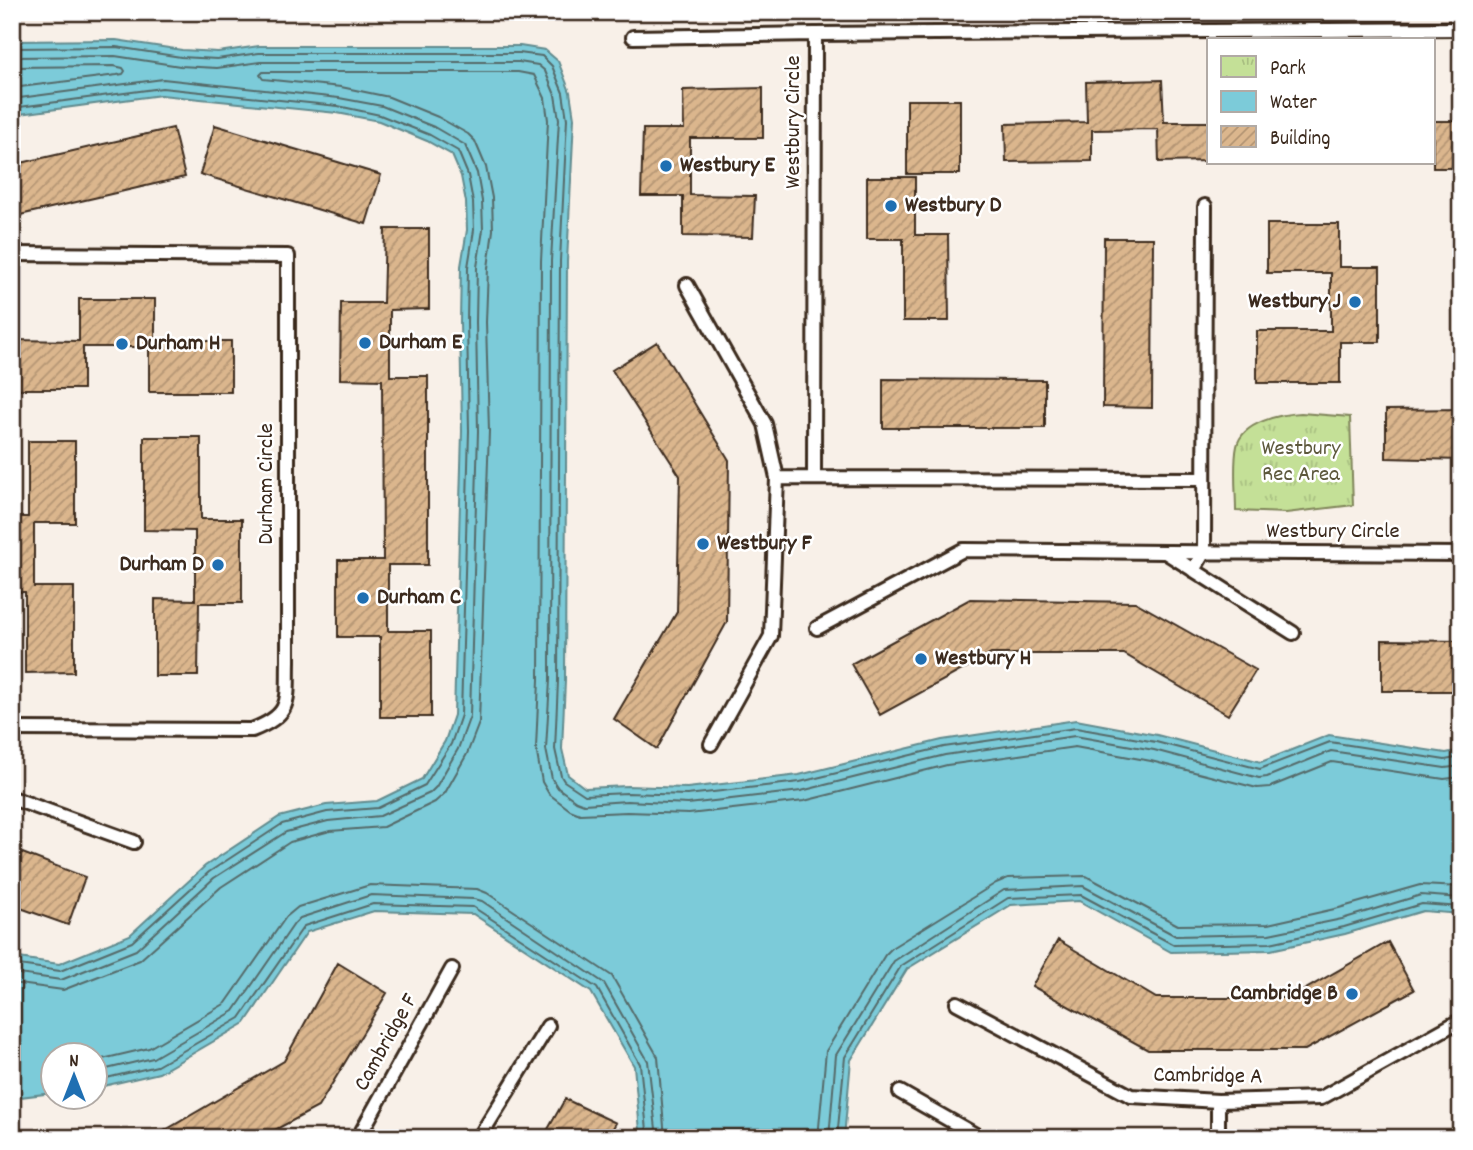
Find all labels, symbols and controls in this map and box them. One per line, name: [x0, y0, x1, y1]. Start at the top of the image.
legend: [1207, 38, 1434, 164]
street label: Westbury Circle: [778, 55, 811, 189]
text: Park: [1270, 55, 1306, 85]
text: Water: [1270, 89, 1317, 119]
text: Building: [1270, 125, 1330, 155]
place label: Westbury E: [680, 150, 775, 183]
marker: Westbury E: [658, 158, 674, 174]
place label: Westbury D: [905, 190, 1001, 223]
marker: Westbury D: [883, 198, 899, 214]
place label: Westbury J: [1248, 286, 1341, 319]
marker: Westbury J: [1347, 294, 1363, 310]
place label: Durham E: [379, 327, 463, 360]
place label: Durham H: [136, 328, 220, 361]
marker: Durham E: [357, 335, 373, 351]
marker: Durham H: [114, 336, 130, 352]
street label: Durham Circle: [251, 423, 284, 545]
park label: Westbury Rec Area: [1261, 433, 1341, 492]
street label: Westbury Circle: [1266, 516, 1400, 549]
place label: Westbury F: [717, 528, 812, 561]
marker: Westbury F: [695, 536, 711, 552]
place label: Durham D: [119, 549, 204, 582]
marker: Durham D: [210, 557, 226, 573]
place label: Durham C: [377, 582, 462, 615]
marker: Durham C: [355, 590, 371, 606]
place label: Westbury H: [935, 643, 1031, 676]
marker: Westbury H: [913, 651, 929, 667]
place label: Cambridge B: [1230, 978, 1338, 1011]
marker: Cambridge B: [1344, 986, 1360, 1002]
street label: Cambridge F: [347, 987, 428, 1098]
north arrow: [38, 1042, 108, 1112]
text: N: [69, 1049, 79, 1076]
street label: Cambridge A: [1153, 1060, 1263, 1094]

